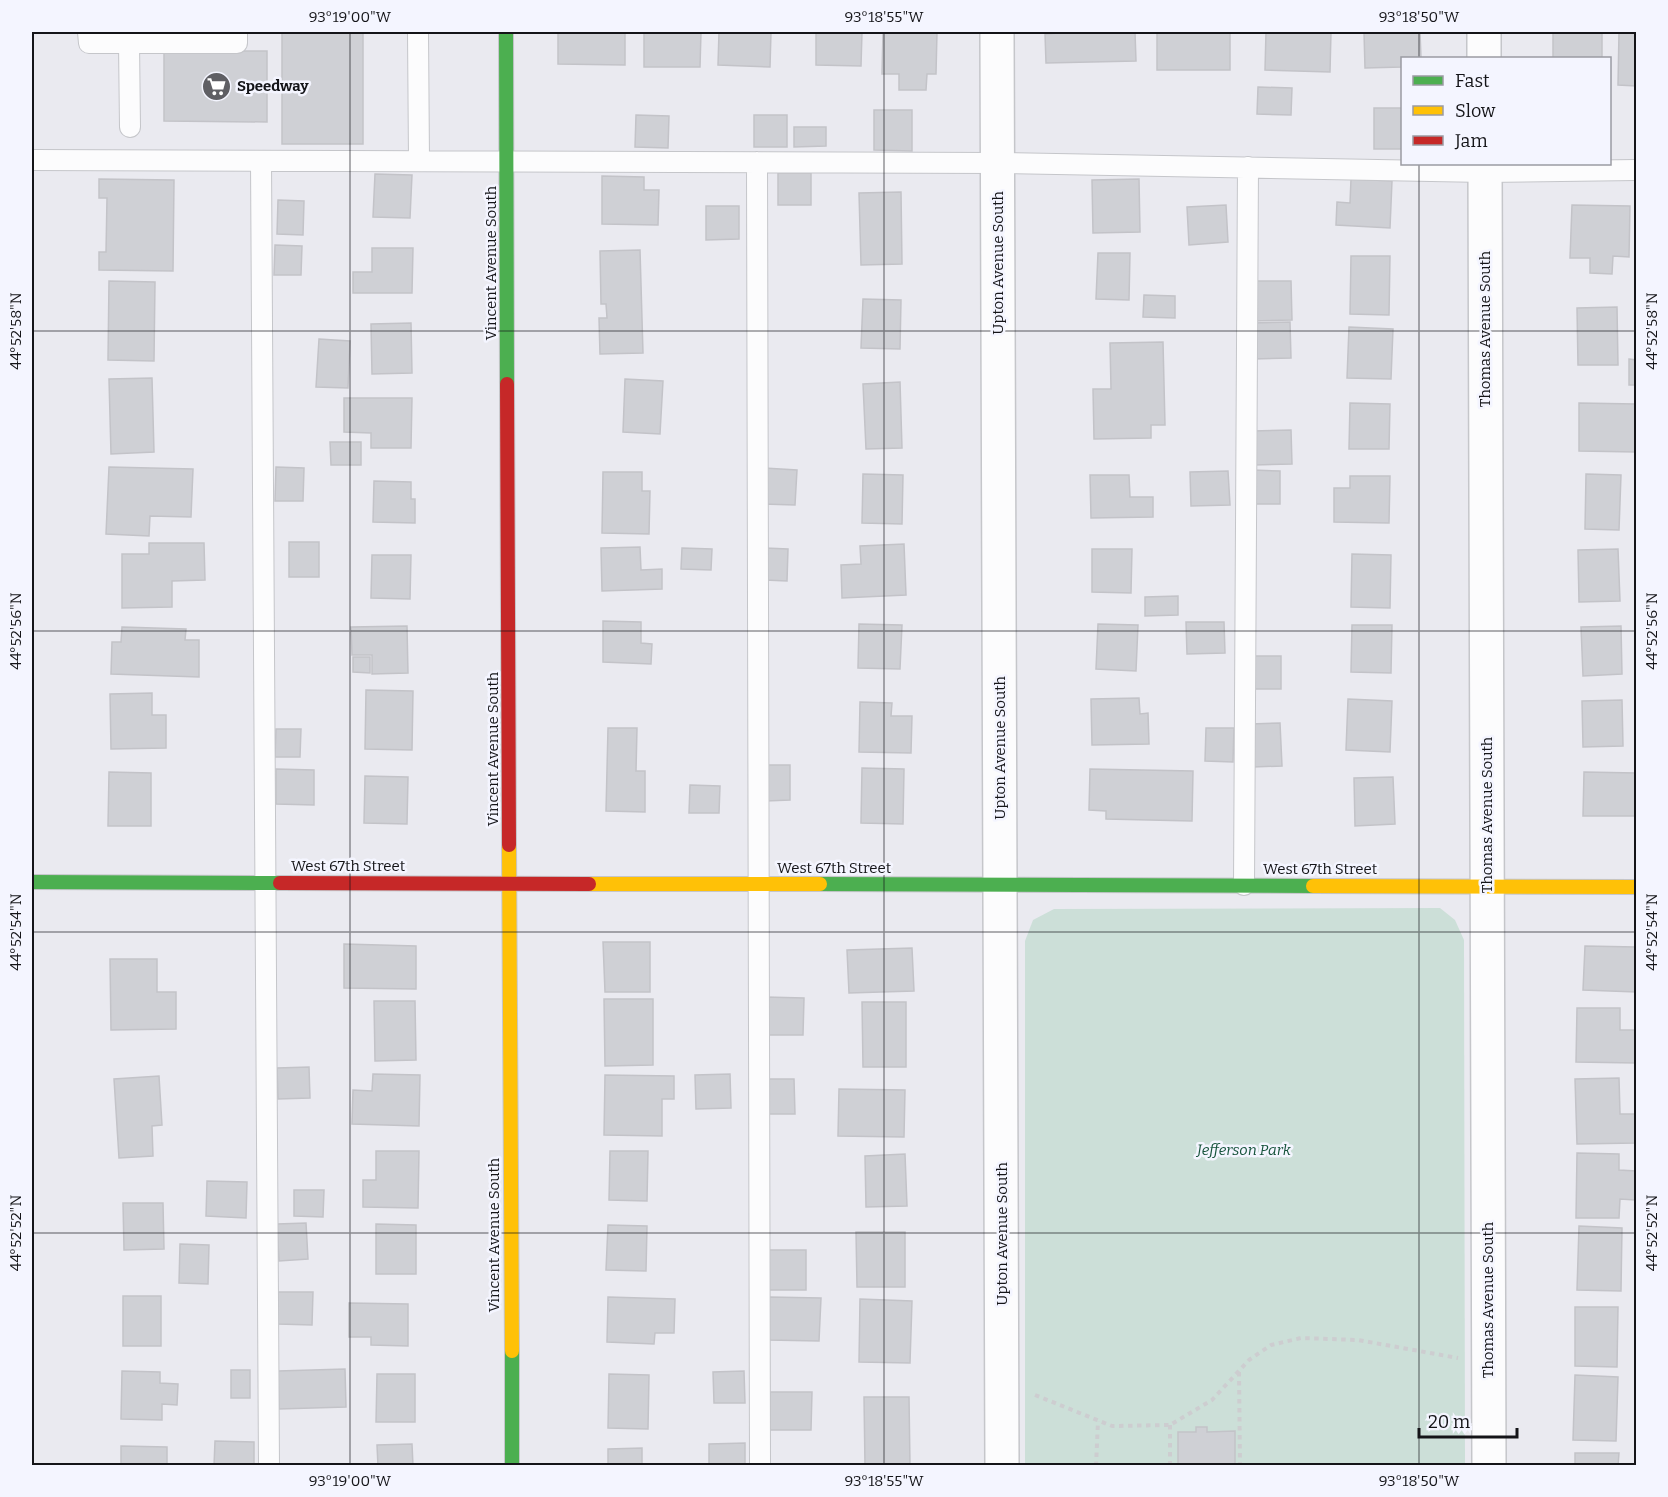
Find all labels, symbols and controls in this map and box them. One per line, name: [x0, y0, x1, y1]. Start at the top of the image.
text: 93°19'00"W: [309, 8, 392, 26]
text: 93°18'55"W: [844, 8, 924, 26]
text: 93°18'50"W: [1379, 8, 1460, 26]
legend: [1401, 57, 1611, 165]
supermarket icon: Speedway: [200, 70, 232, 102]
text: Fast: [1455, 70, 1490, 92]
place label: Speedway: [237, 77, 309, 95]
text: Slow: [1455, 100, 1496, 122]
text: Jam: [1454, 130, 1488, 152]
street label: Vincent Avenue South: [482, 185, 500, 340]
street label: Upton Avenue South: [989, 191, 1007, 335]
street label: Thomas Avenue South: [1476, 250, 1494, 407]
text: 44°52'58"N: [7, 292, 25, 370]
text: 44°52'58"N: [1643, 292, 1661, 370]
text: 44°52'56"N: [7, 592, 25, 670]
text: 44°52'56"N: [1643, 592, 1661, 670]
street label: Vincent Avenue South: [484, 671, 502, 826]
street label: Upton Avenue South: [991, 676, 1009, 820]
street label: Thomas Avenue South: [1478, 736, 1496, 893]
street label: West 67th Street: [291, 857, 406, 875]
street label: West 67th Street: [777, 859, 892, 877]
street label: West 67th Street: [1263, 860, 1378, 878]
text: 44°52'54"N: [7, 893, 25, 971]
text: 44°52'54"N: [1643, 893, 1661, 971]
park label: Jefferson Park: [1195, 1141, 1292, 1159]
street label: Vincent Avenue South: [485, 1157, 503, 1312]
street label: Upton Avenue South: [993, 1162, 1011, 1306]
text: 44°52'52"N: [7, 1195, 25, 1271]
text: 44°52'52"N: [1643, 1195, 1661, 1271]
street label: Thomas Avenue South: [1479, 1221, 1497, 1378]
scale bar: [1419, 1401, 1516, 1439]
text: 20 m: [1428, 1411, 1470, 1433]
text: 93°19'00"W: [309, 1472, 392, 1490]
text: 93°18'55"W: [844, 1472, 924, 1490]
text: 93°18'50"W: [1379, 1472, 1460, 1490]

